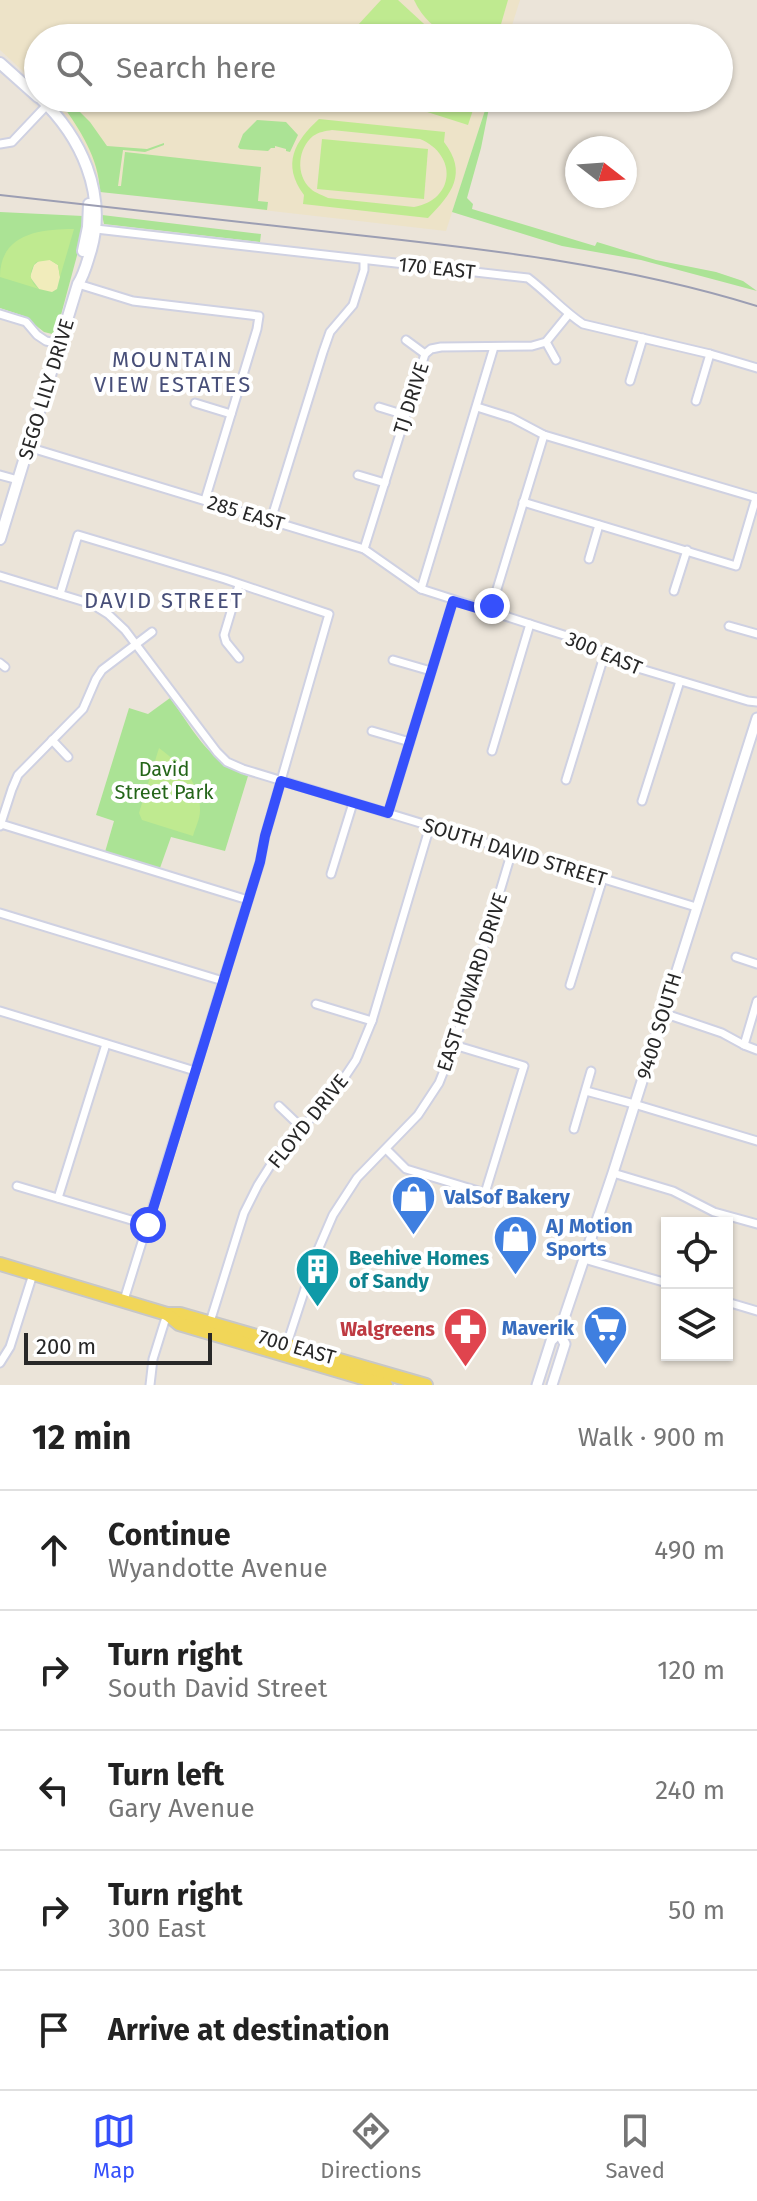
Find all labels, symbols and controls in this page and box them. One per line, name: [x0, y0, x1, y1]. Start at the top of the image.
search box: [24, 24, 733, 112]
icon: search: [52, 46, 96, 90]
text: Search here: [116, 50, 276, 86]
north arrow: [565, 136, 637, 208]
street label: 170 EAST: [398, 252, 477, 284]
street label: SEGO LILY DRIVE: [13, 316, 79, 462]
district label: MOUNTAIN VIEW ESTATES: [94, 346, 252, 398]
street label: TJ DRIVE: [388, 359, 434, 437]
street label: 285 EAST: [205, 490, 288, 536]
district label: DAVID STREET: [84, 587, 244, 614]
route end: [474, 588, 510, 624]
street label: 300 EAST: [562, 626, 646, 680]
park label: David Street Park: [115, 757, 214, 804]
street label: SOUTH DAVID STREET: [420, 813, 610, 892]
street label: EAST HOWARD DRIVE: [432, 890, 512, 1074]
street label: 9400 SOUTH: [631, 970, 687, 1082]
street label: FLOYD DRIVE: [263, 1069, 353, 1173]
shop icon: ValSof Bakery: [389, 1173, 437, 1236]
place label: ValSof Bakery: [443, 1185, 570, 1209]
route start: [130, 1207, 166, 1243]
shop icon: AJ Motion Sports: [491, 1213, 539, 1276]
place label: AJ Motion Sports: [545, 1214, 633, 1261]
map controls: [661, 1217, 733, 1361]
button: locate: [661, 1217, 733, 1289]
building icon: Beehive Homes of Sandy: [294, 1245, 342, 1308]
place label: Beehive Homes of Sandy: [349, 1246, 489, 1293]
button: layers: [661, 1289, 733, 1361]
supermarket icon: Maverik: [581, 1304, 629, 1367]
pharmacy icon: Walgreens: [442, 1305, 490, 1368]
place label: Maverik: [502, 1316, 575, 1340]
place label: Walgreens: [340, 1317, 435, 1341]
street label: 700 EAST: [256, 1325, 339, 1370]
scale bar: [24, 1329, 212, 1365]
text: 200 m: [36, 1333, 96, 1360]
text: 12 min: [32, 1417, 131, 1458]
text: Walk · 900 m: [578, 1422, 725, 1453]
text: Continue: [108, 1517, 231, 1553]
icon: ahead: [32, 1528, 76, 1572]
text: 490 m: [654, 1535, 725, 1566]
text: Wyandotte Avenue: [108, 1553, 328, 1584]
text: Turn right: [108, 1637, 243, 1673]
icon: right: [32, 1648, 76, 1692]
text: 120 m: [657, 1655, 725, 1686]
text: South David Street: [108, 1673, 327, 1704]
text: Turn left: [108, 1757, 224, 1793]
icon: left: [32, 1768, 76, 1812]
text: 240 m: [655, 1775, 725, 1806]
text: Gary Avenue: [108, 1793, 255, 1824]
text: Turn right: [108, 1877, 243, 1913]
icon: right: [32, 1888, 76, 1932]
text: 50 m: [668, 1895, 725, 1926]
text: 300 East: [108, 1913, 206, 1944]
icon: arrive: [32, 2008, 76, 2052]
text: Arrive at destination: [108, 2012, 390, 2048]
tab: Map: [92, 2109, 136, 2184]
tab: Directions: [320, 2109, 421, 2184]
tab: Saved: [605, 2109, 665, 2184]

